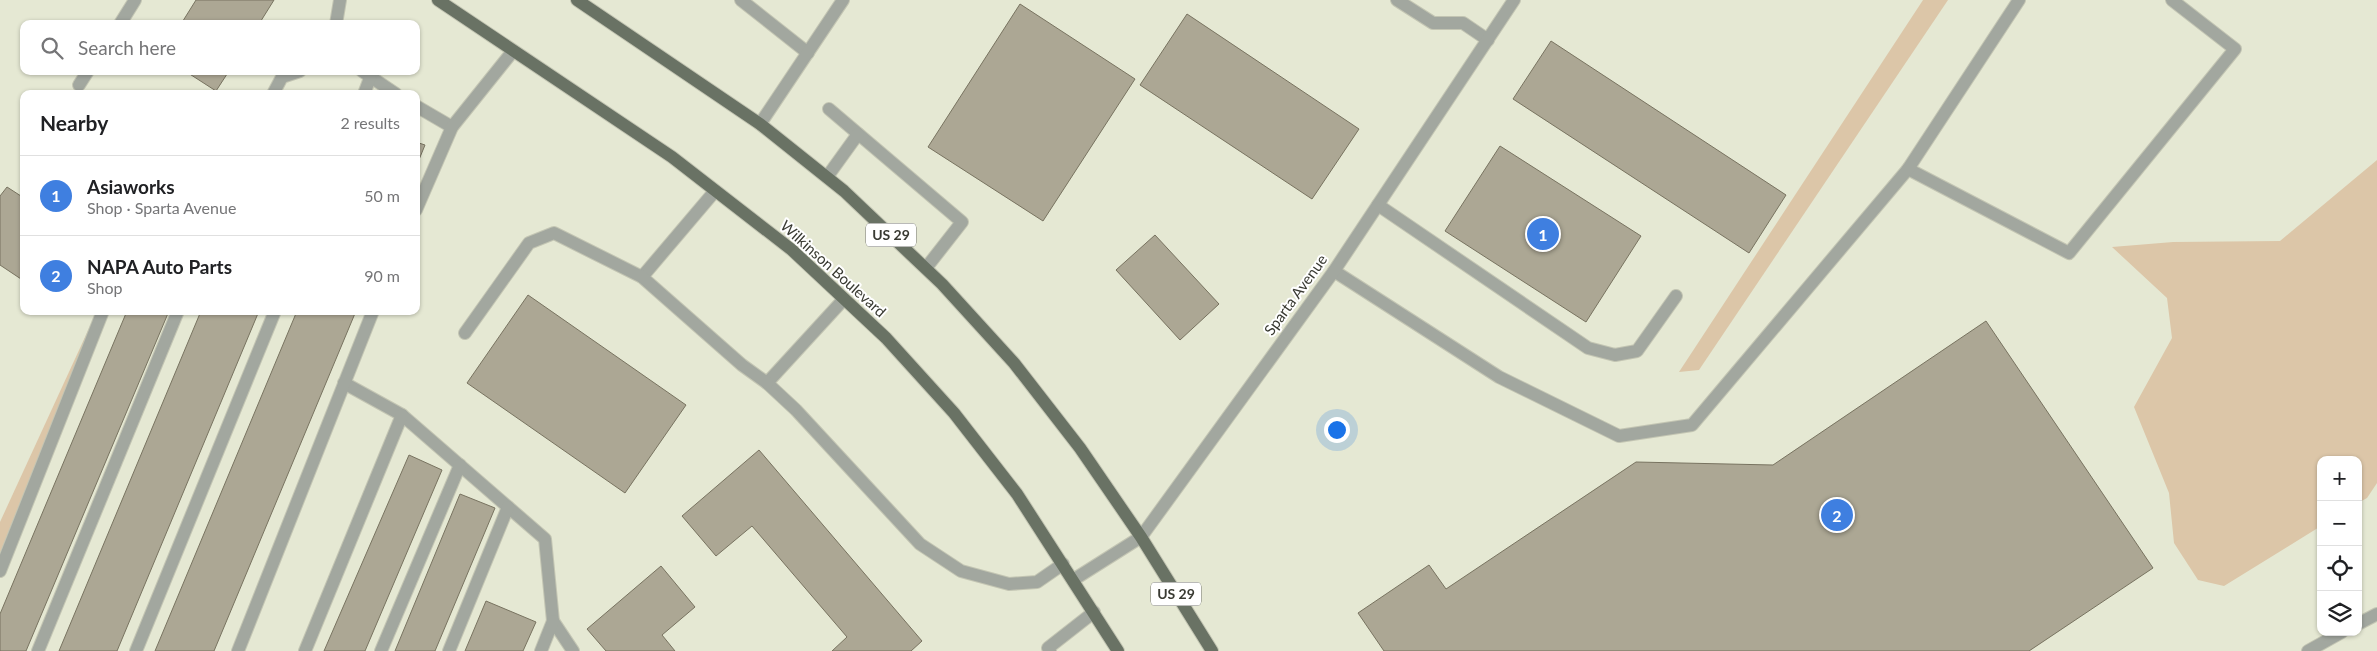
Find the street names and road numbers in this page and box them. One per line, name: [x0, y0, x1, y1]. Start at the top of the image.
street label: Wilkinson Boulevard: [777, 216, 890, 320]
road number: US 29: [866, 224, 916, 246]
street label: Sparta Avenue: [1260, 251, 1330, 338]
road number: US 29: [1151, 582, 1201, 606]

